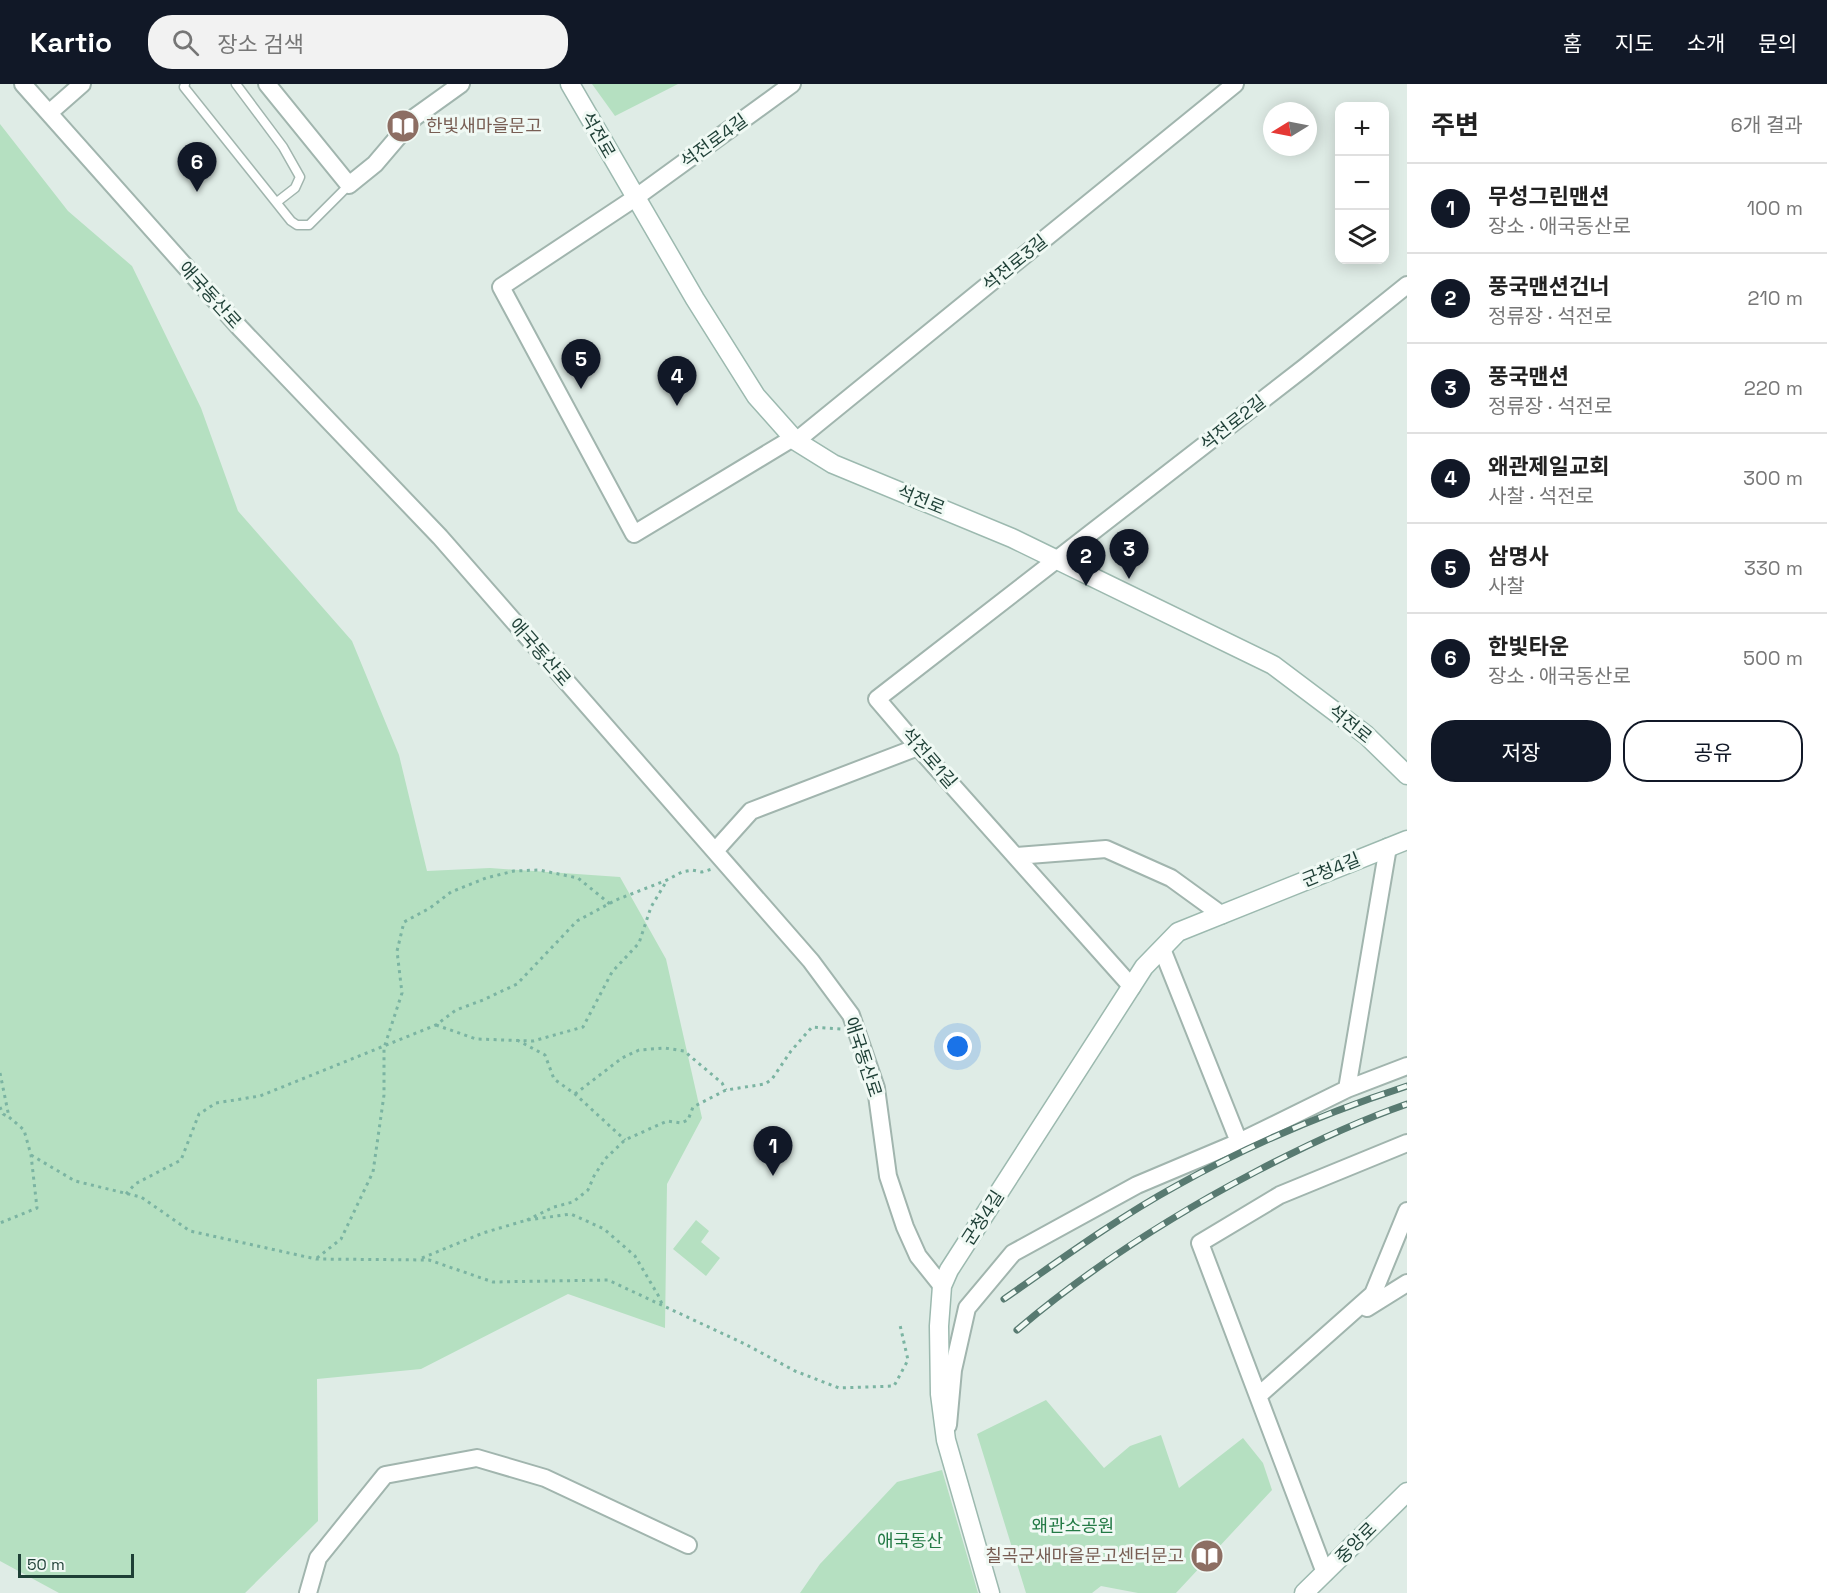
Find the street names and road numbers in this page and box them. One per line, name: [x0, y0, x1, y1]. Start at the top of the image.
street label: 석전로: [576, 107, 621, 162]
street label: 석전로4길: [676, 109, 752, 173]
street label: 석전로3길: [977, 229, 1052, 296]
street label: 애국동산로: [174, 256, 247, 333]
street label: 석전로2길: [1195, 390, 1270, 455]
street label: 석전로: [894, 480, 949, 520]
street label: 애국동산로: [505, 613, 576, 690]
street label: 석전로: [1324, 699, 1377, 748]
street label: 석전로1길: [897, 722, 962, 793]
street label: 군청4길: [1298, 847, 1363, 892]
street label: 애국동산로: [840, 1014, 887, 1100]
street label: 군청4길: [956, 1186, 1009, 1250]
street label: 중앙로: [1330, 1517, 1381, 1568]

